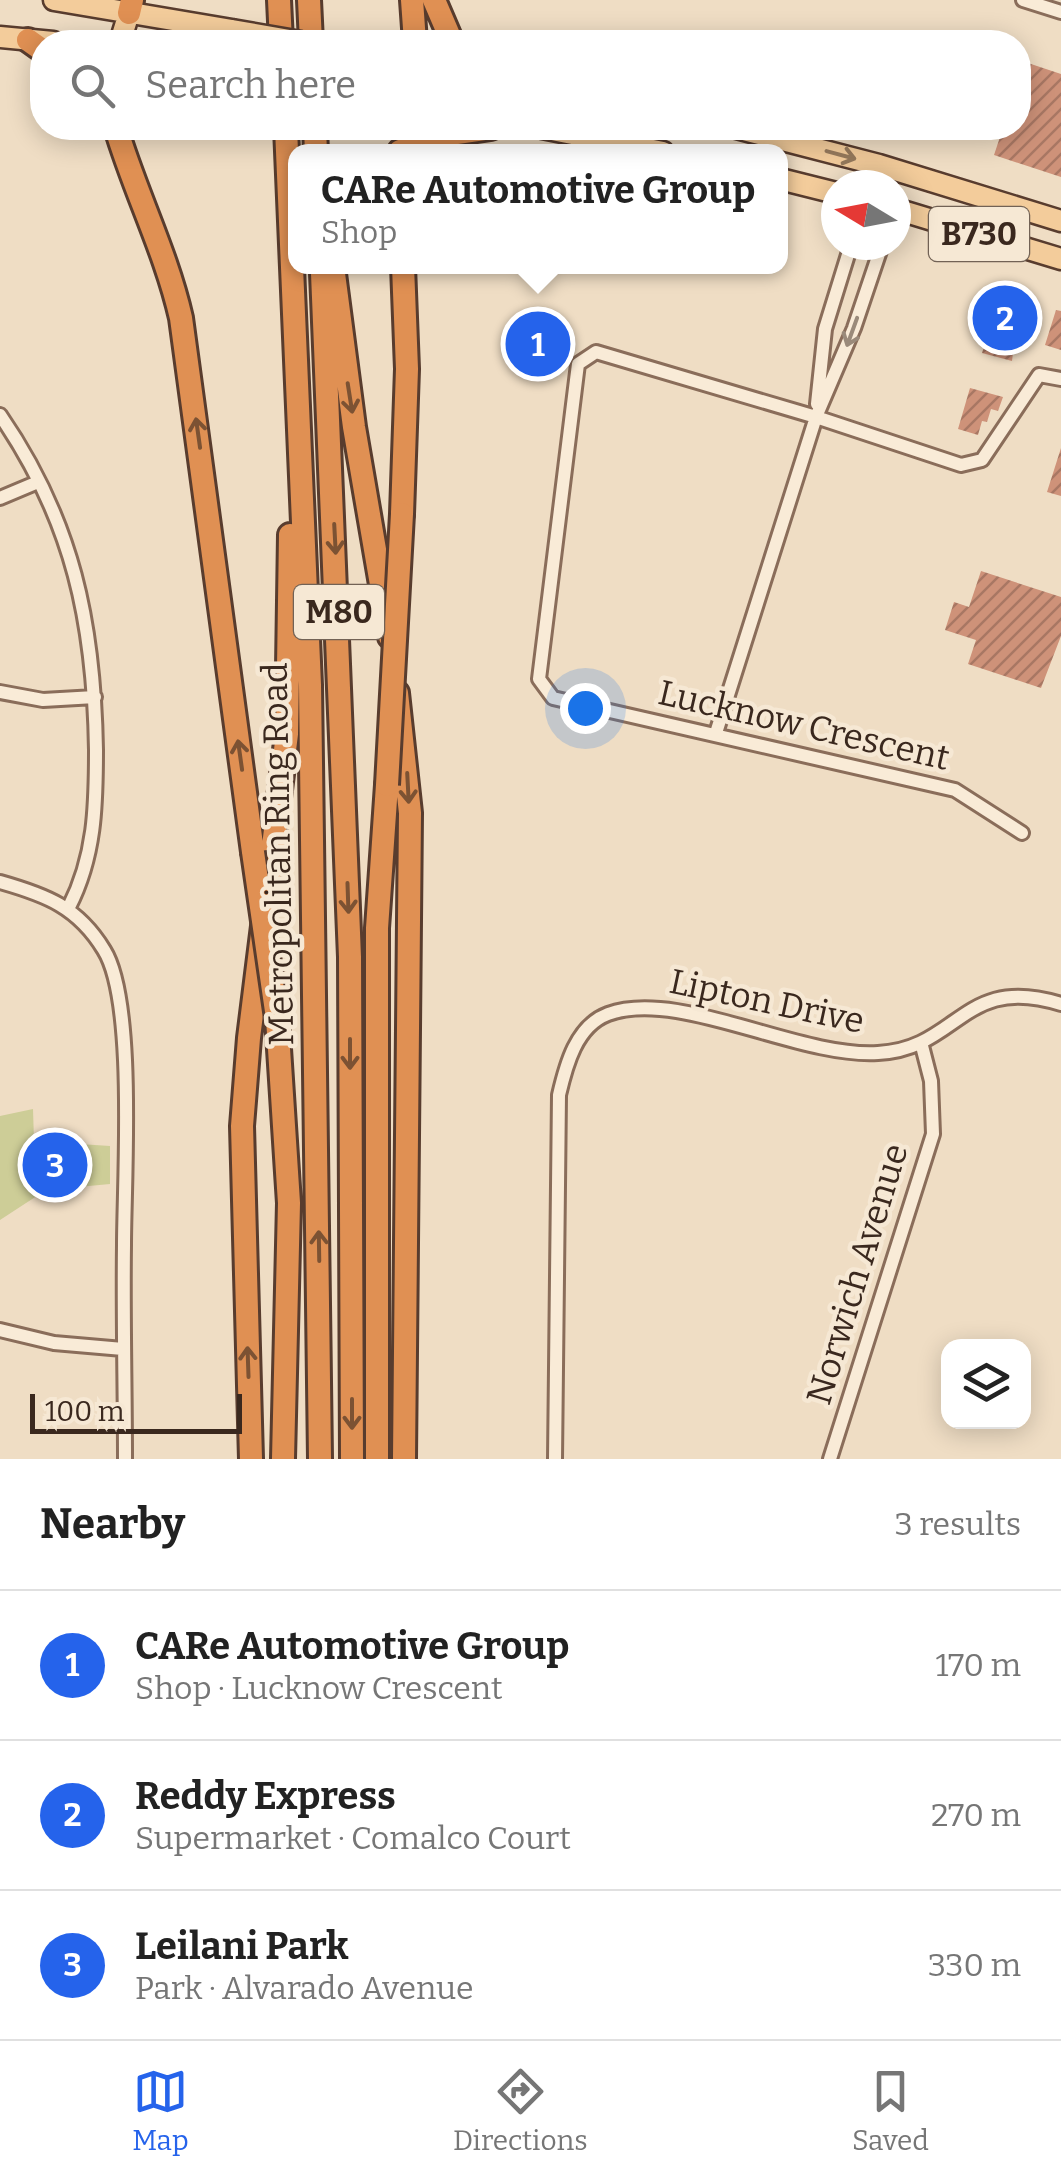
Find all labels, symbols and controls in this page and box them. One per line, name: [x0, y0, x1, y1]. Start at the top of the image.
search box: [30, 30, 1031, 140]
icon: search: [65, 58, 120, 113]
text: Search here: [145, 62, 356, 108]
popup: [288, 144, 788, 274]
one-way arrow: [825, 147, 856, 166]
text: CARe Automotive Group: [321, 167, 755, 213]
north arrow: [821, 170, 911, 260]
road number: B730: [929, 207, 1029, 261]
text: Shop: [321, 213, 397, 251]
pin: 2: [972, 280, 1038, 356]
pin: 1: [506, 306, 570, 382]
one-way arrow: [842, 316, 860, 347]
one-way arrow: [341, 381, 359, 414]
one-way arrow: [189, 417, 207, 450]
one-way arrow: [326, 522, 345, 554]
road number: M80: [294, 585, 384, 639]
street label: Metropolitan Ring Road: [254, 662, 302, 1046]
street label: Lucknow Crescent: [655, 671, 954, 779]
your location: [560, 683, 611, 734]
one-way arrow: [230, 740, 248, 772]
one-way arrow: [399, 772, 418, 804]
one-way arrow: [338, 882, 357, 914]
street label: Lipton Drive: [666, 960, 868, 1042]
one-way arrow: [340, 1038, 360, 1070]
pin: 3: [22, 1128, 88, 1202]
street label: Norwich Avenue: [797, 1139, 917, 1409]
one-way arrow: [310, 1230, 328, 1262]
map controls: [941, 1339, 1031, 1429]
button: layers: [941, 1339, 1031, 1429]
one-way arrow: [238, 1346, 257, 1378]
scale bar: [30, 1389, 242, 1434]
text: 100 m: [45, 1395, 125, 1428]
one-way arrow: [342, 1398, 362, 1430]
text: Nearby: [40, 1499, 185, 1549]
text: 3 results: [895, 1505, 1021, 1543]
text: CARe Automotive Group: [135, 1623, 569, 1669]
text: 1: [66, 1646, 79, 1684]
text: 170 m: [935, 1646, 1021, 1684]
text: Shop · Lucknow Crescent: [135, 1669, 503, 1707]
text: Reddy Express: [135, 1773, 396, 1819]
text: 2: [63, 1796, 82, 1834]
text: 270 m: [931, 1796, 1021, 1834]
text: Supermarket · Comalco Court: [135, 1819, 571, 1857]
text: Leilani Park: [135, 1923, 349, 1969]
text: 3: [63, 1946, 82, 1984]
text: 330 m: [928, 1946, 1021, 1984]
text: Park · Alvarado Avenue: [135, 1969, 474, 2007]
tab: Map: [132, 2064, 189, 2157]
tab: Directions: [453, 2064, 588, 2157]
tab: Saved: [852, 2064, 929, 2157]

